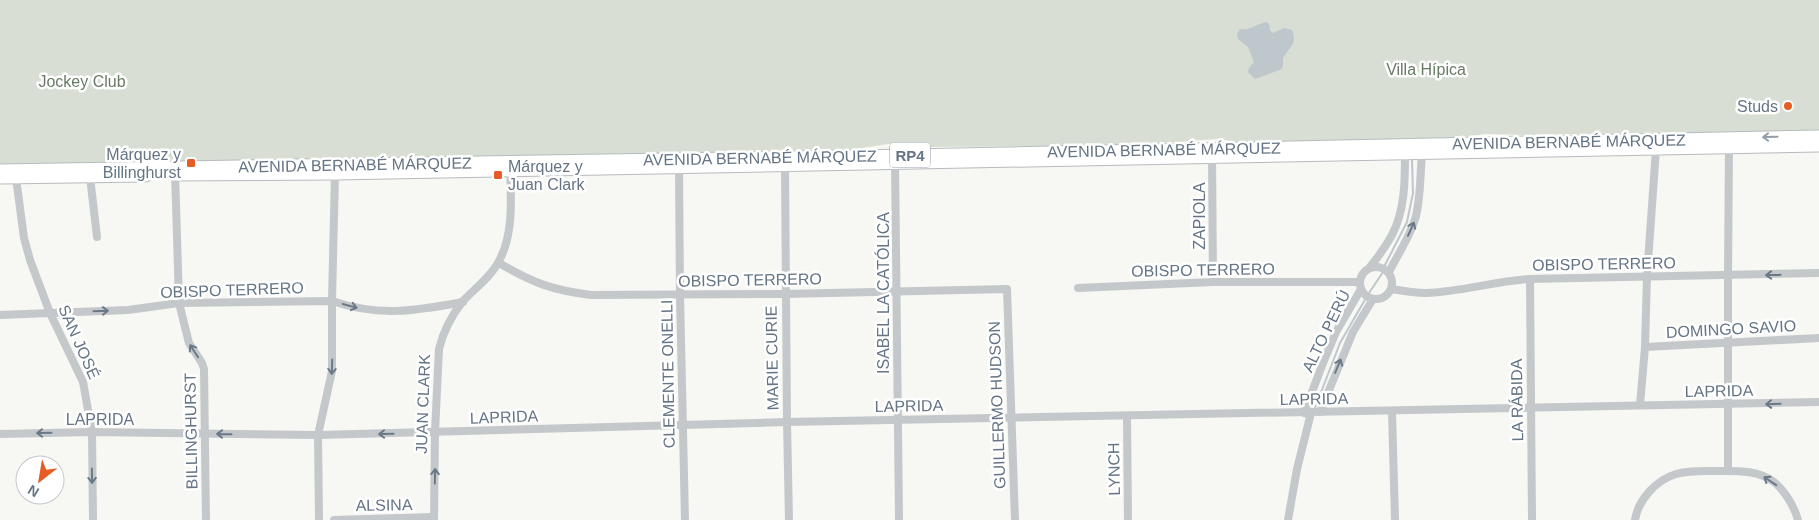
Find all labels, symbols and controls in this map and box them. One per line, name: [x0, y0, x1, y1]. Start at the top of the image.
park label: Villa Hípica: [1386, 61, 1466, 78]
park label: Jockey Club: [38, 73, 126, 90]
place label: Studs: [1737, 98, 1778, 115]
marker: Studs: [1782, 100, 1794, 112]
street label: AVENIDA BERNABÉ MÁRQUEZ: [1452, 130, 1686, 153]
one-way arrow: [1763, 132, 1779, 142]
street label: AVENIDA BERNABÉ MÁRQUEZ: [1047, 138, 1281, 161]
road number: RP4: [890, 142, 930, 168]
place label: Márquez y Billinghurst: [103, 146, 182, 181]
street label: AVENIDA BERNABÉ MÁRQUEZ: [643, 146, 877, 169]
street label: AVENIDA BERNABÉ MÁRQUEZ: [238, 153, 472, 176]
marker: Márquez y Billinghurst: [185, 157, 197, 169]
place label: Márquez y Juan Clark: [508, 158, 585, 193]
marker: Márquez y Juan Clark: [492, 169, 504, 181]
street label: ZAPIOLA: [1191, 182, 1208, 250]
street label: ISABEL LA CATÓLICA: [874, 212, 892, 374]
one-way arrow: [1406, 222, 1416, 237]
street label: OBISPO TERRERO: [1532, 254, 1676, 274]
street label: OBISPO TERRERO: [1131, 260, 1275, 280]
street label: OBISPO TERRERO: [678, 270, 822, 290]
one-way arrow: [1766, 270, 1782, 279]
street label: OBISPO TERRERO: [160, 279, 304, 301]
street label: ALTO PERÚ: [1298, 287, 1353, 375]
street label: CLEMENTE ONELLI: [658, 300, 678, 448]
street label: SAN JOSÉ: [55, 302, 104, 382]
one-way arrow: [341, 302, 357, 312]
street label: MARIE CURIE: [763, 305, 781, 411]
one-way arrow: [92, 306, 109, 316]
street label: DOMINGO SAVIO: [1665, 317, 1797, 341]
street label: GUILLERMO HUDSON: [986, 321, 1008, 489]
one-way arrow: [189, 345, 199, 359]
street label: JUAN CLARK: [413, 354, 433, 454]
one-way arrow: [327, 358, 337, 375]
street label: LA RÁBIDA: [1507, 358, 1526, 442]
one-way arrow: [1334, 359, 1343, 374]
street label: BILLINGHURST: [181, 372, 201, 489]
street label: LAPRIDA: [1685, 382, 1754, 400]
street label: LAPRIDA: [1280, 390, 1349, 408]
street label: LAPRIDA: [875, 397, 944, 415]
one-way arrow: [1765, 399, 1781, 408]
street label: LAPRIDA: [469, 407, 539, 427]
street label: LAPRIDA: [66, 411, 135, 428]
one-way arrow: [36, 429, 52, 438]
one-way arrow: [216, 429, 232, 439]
one-way arrow: [379, 429, 395, 438]
street label: LYNCH: [1105, 442, 1123, 496]
north arrow: [15, 455, 65, 505]
one-way arrow: [87, 468, 97, 484]
one-way arrow: [430, 468, 440, 484]
one-way arrow: [1764, 476, 1778, 486]
text: N: [25, 482, 42, 501]
street label: ALSINA: [355, 496, 413, 514]

